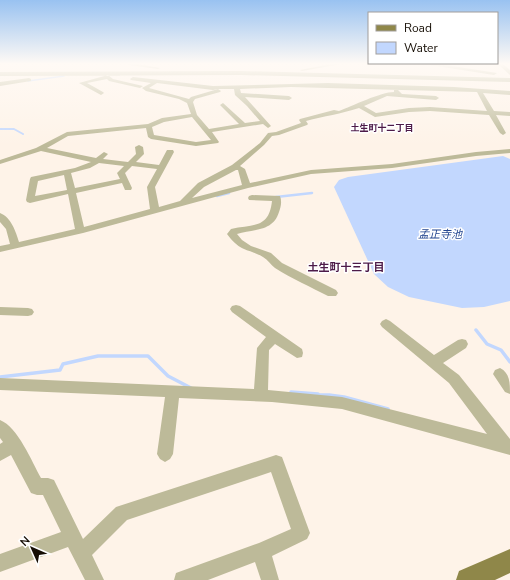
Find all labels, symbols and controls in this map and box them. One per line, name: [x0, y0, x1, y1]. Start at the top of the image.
legend: [368, 12, 498, 64]
text: Road: [404, 20, 432, 36]
text: Water: [404, 40, 438, 56]
district label: 土生町十二丁目: [350, 122, 414, 134]
water label: 孟正寺池: [418, 227, 463, 242]
district label: 土生町十三丁目: [308, 260, 385, 275]
north arrow: [12, 528, 52, 568]
text: N: [17, 533, 33, 549]

